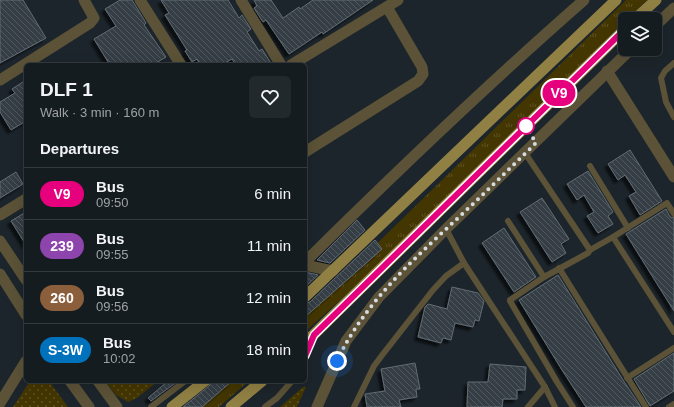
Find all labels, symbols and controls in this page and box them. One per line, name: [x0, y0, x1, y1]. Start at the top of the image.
map controls: [618, 12, 662, 56]
button: layers: [618, 12, 662, 56]
button: heart: [249, 76, 291, 118]
text: DLF 1: [40, 79, 93, 100]
line badge: V9: [541, 80, 577, 106]
text: V9: [550, 85, 568, 101]
text: Walk · 3 min · 160 m: [40, 105, 159, 120]
unlabelled marker: [517, 117, 535, 135]
text: Departures: [40, 140, 119, 157]
text: Bus: [96, 178, 124, 195]
text: 6 min: [254, 185, 291, 202]
text: V9: [53, 186, 71, 202]
text: 09:50: [96, 195, 129, 210]
text: Bus: [96, 230, 124, 247]
text: 11 min: [247, 237, 291, 254]
text: 239: [50, 238, 74, 254]
text: 09:55: [96, 247, 129, 262]
text: Bus: [96, 282, 124, 299]
text: 12 min: [246, 289, 291, 306]
text: 260: [50, 290, 74, 306]
text: 09:56: [96, 299, 129, 314]
text: Bus: [103, 334, 131, 351]
text: 18 min: [246, 341, 291, 358]
text: S-3W: [48, 342, 83, 358]
text: 10:02: [103, 351, 136, 366]
your location: [327, 351, 347, 371]

